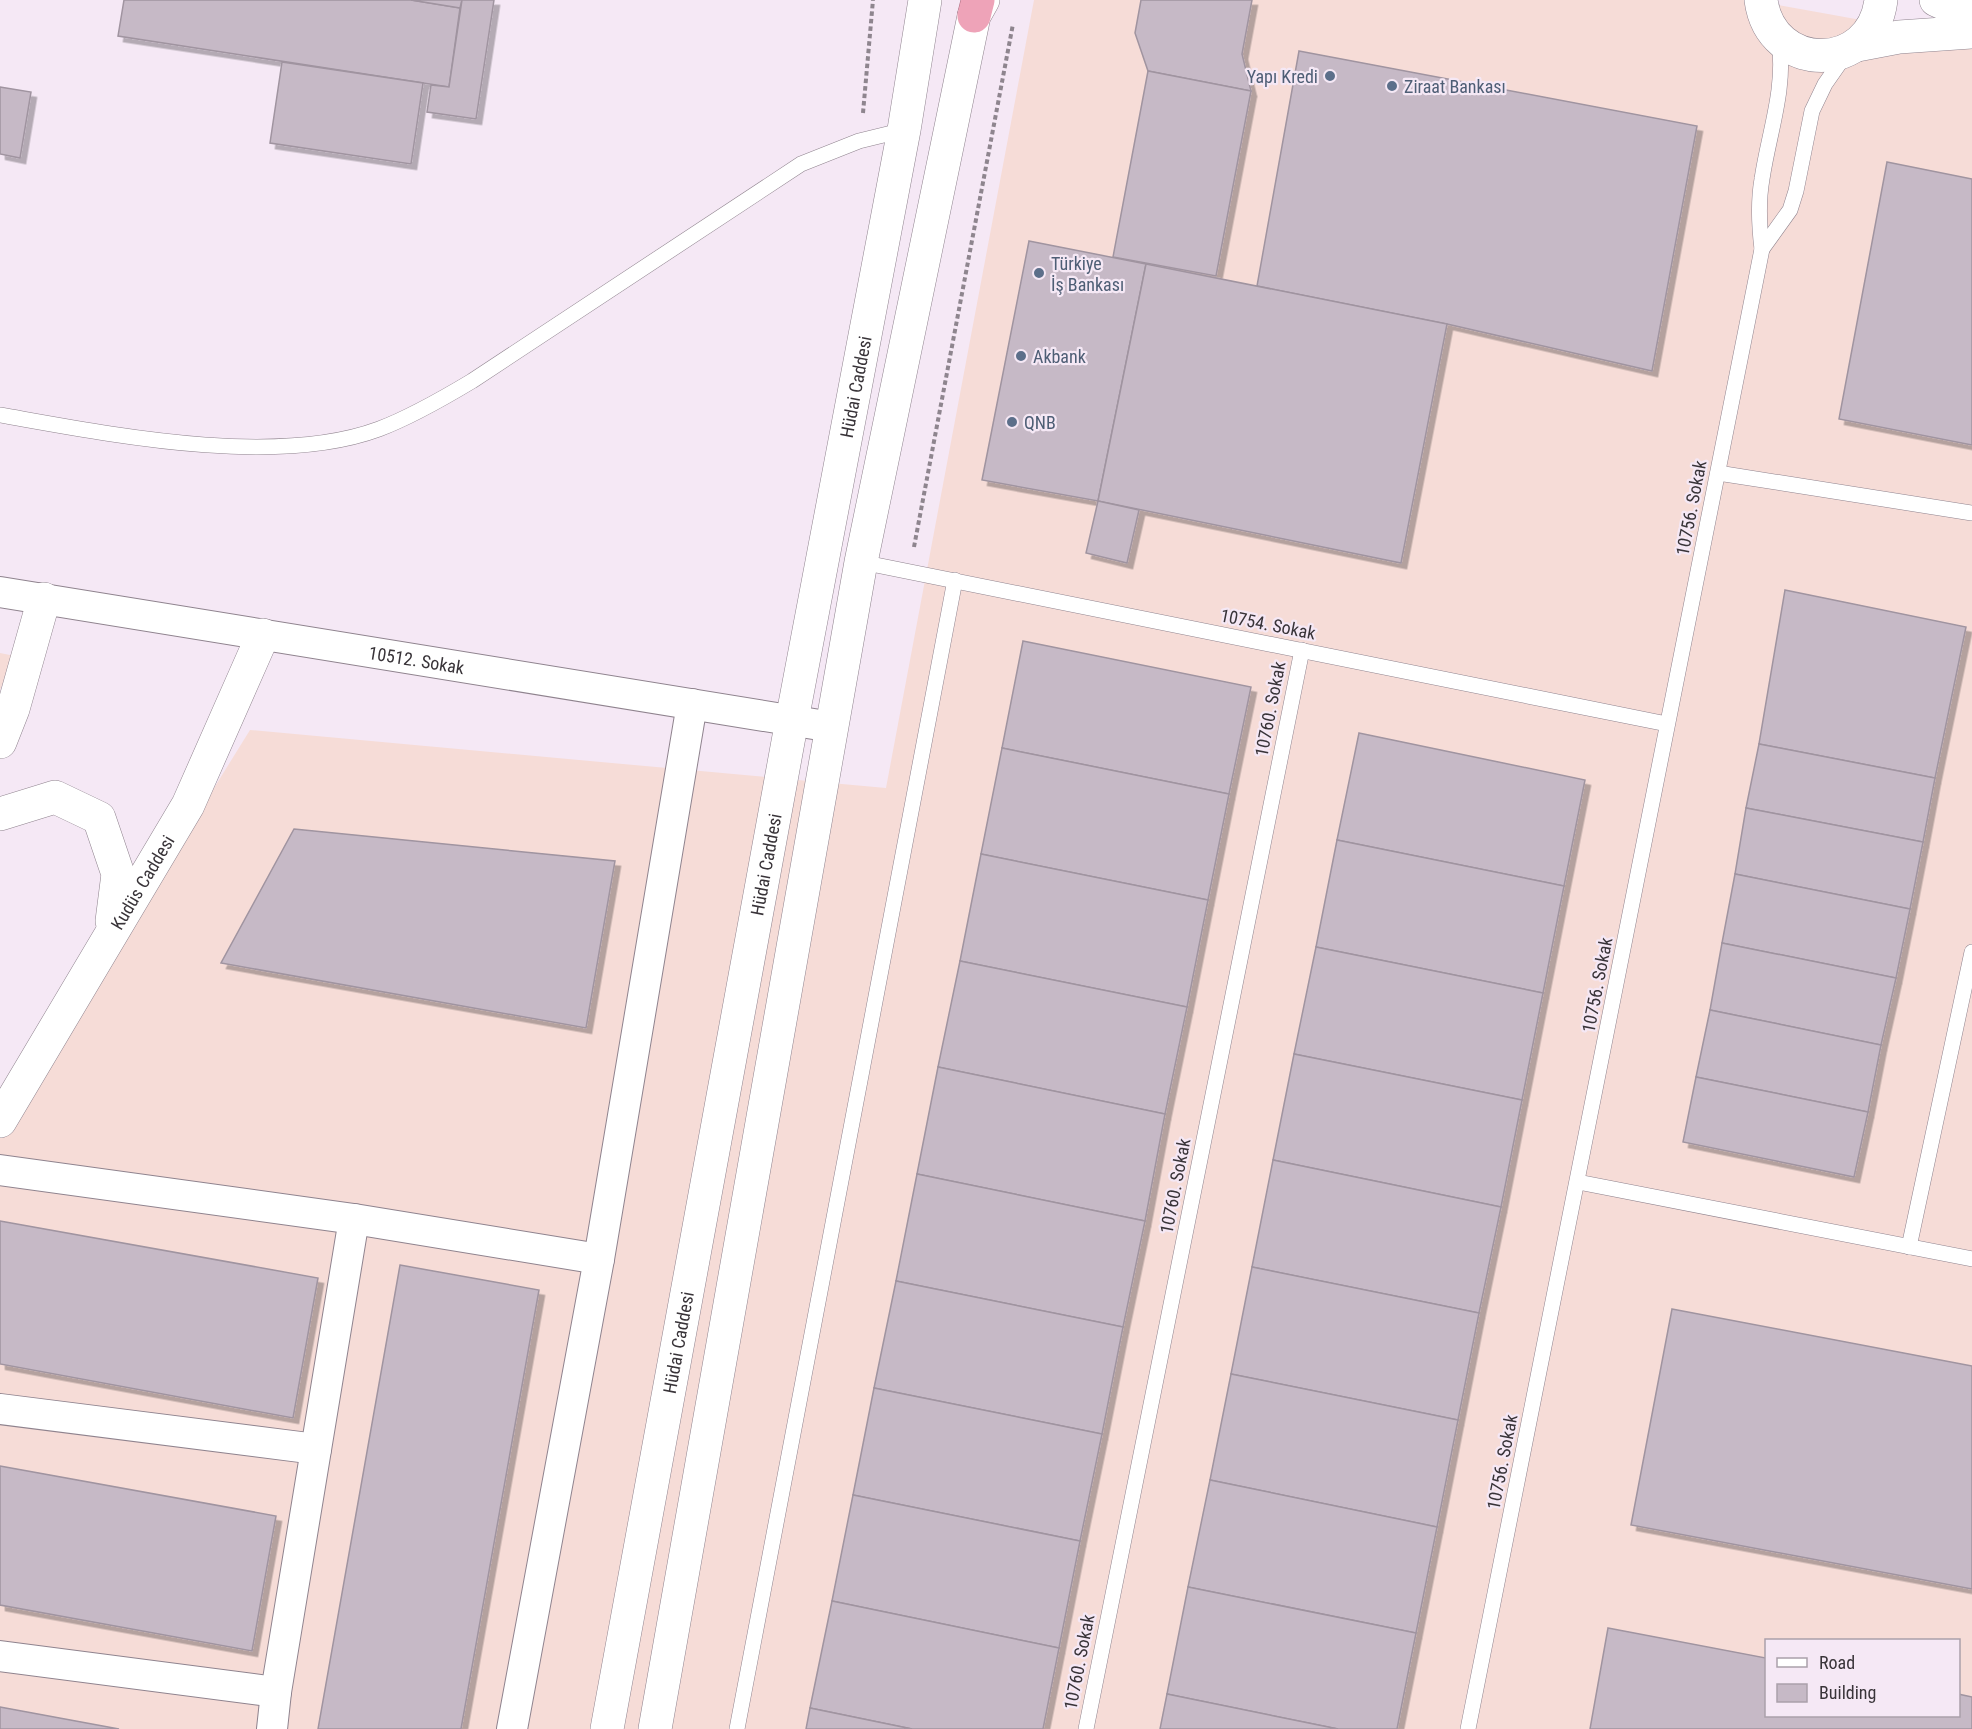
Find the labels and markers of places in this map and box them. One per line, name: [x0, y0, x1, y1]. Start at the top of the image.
place label: Yapı Kredi: [1247, 66, 1318, 87]
marker: Yapı Kredi: [1323, 69, 1337, 83]
place label: Ziraat Bankası: [1404, 76, 1506, 97]
marker: Ziraat Bankası: [1385, 79, 1399, 93]
place label: Türkiye İş Bankası: [1051, 253, 1124, 295]
marker: Türkiye İş Bankası: [1032, 266, 1046, 280]
place label: Akbank: [1033, 346, 1086, 367]
marker: Akbank: [1014, 349, 1028, 363]
place label: QNB: [1024, 412, 1056, 433]
marker: QNB: [1005, 415, 1019, 429]

